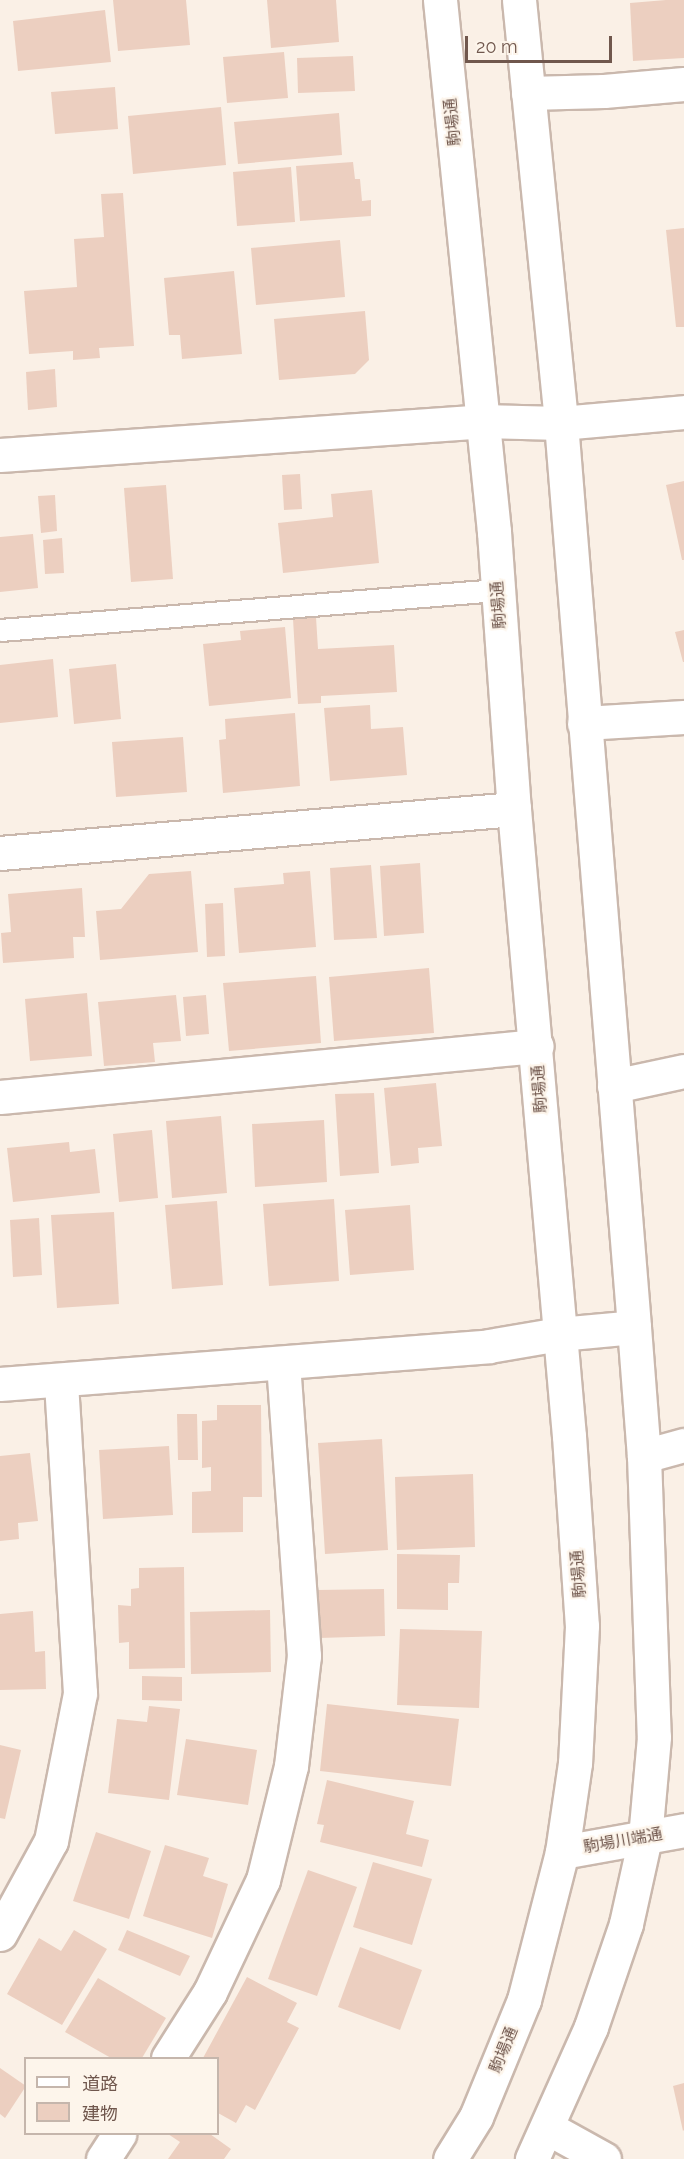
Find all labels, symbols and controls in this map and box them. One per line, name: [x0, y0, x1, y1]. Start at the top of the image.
scale bar: [468, 24, 615, 62]
text: 20 m: [476, 36, 518, 57]
street label: 駒場通: [441, 97, 465, 147]
street label: 駒場通: [488, 580, 510, 630]
street label: 駒場通: [529, 1064, 551, 1114]
street label: 駒場通: [568, 1549, 590, 1599]
street label: 駒場川端通: [582, 1825, 664, 1857]
street label: 駒場通: [486, 2024, 522, 2076]
legend: [24, 2057, 219, 2135]
text: 道路: [82, 2073, 118, 2094]
text: 建物: [82, 2103, 118, 2124]

